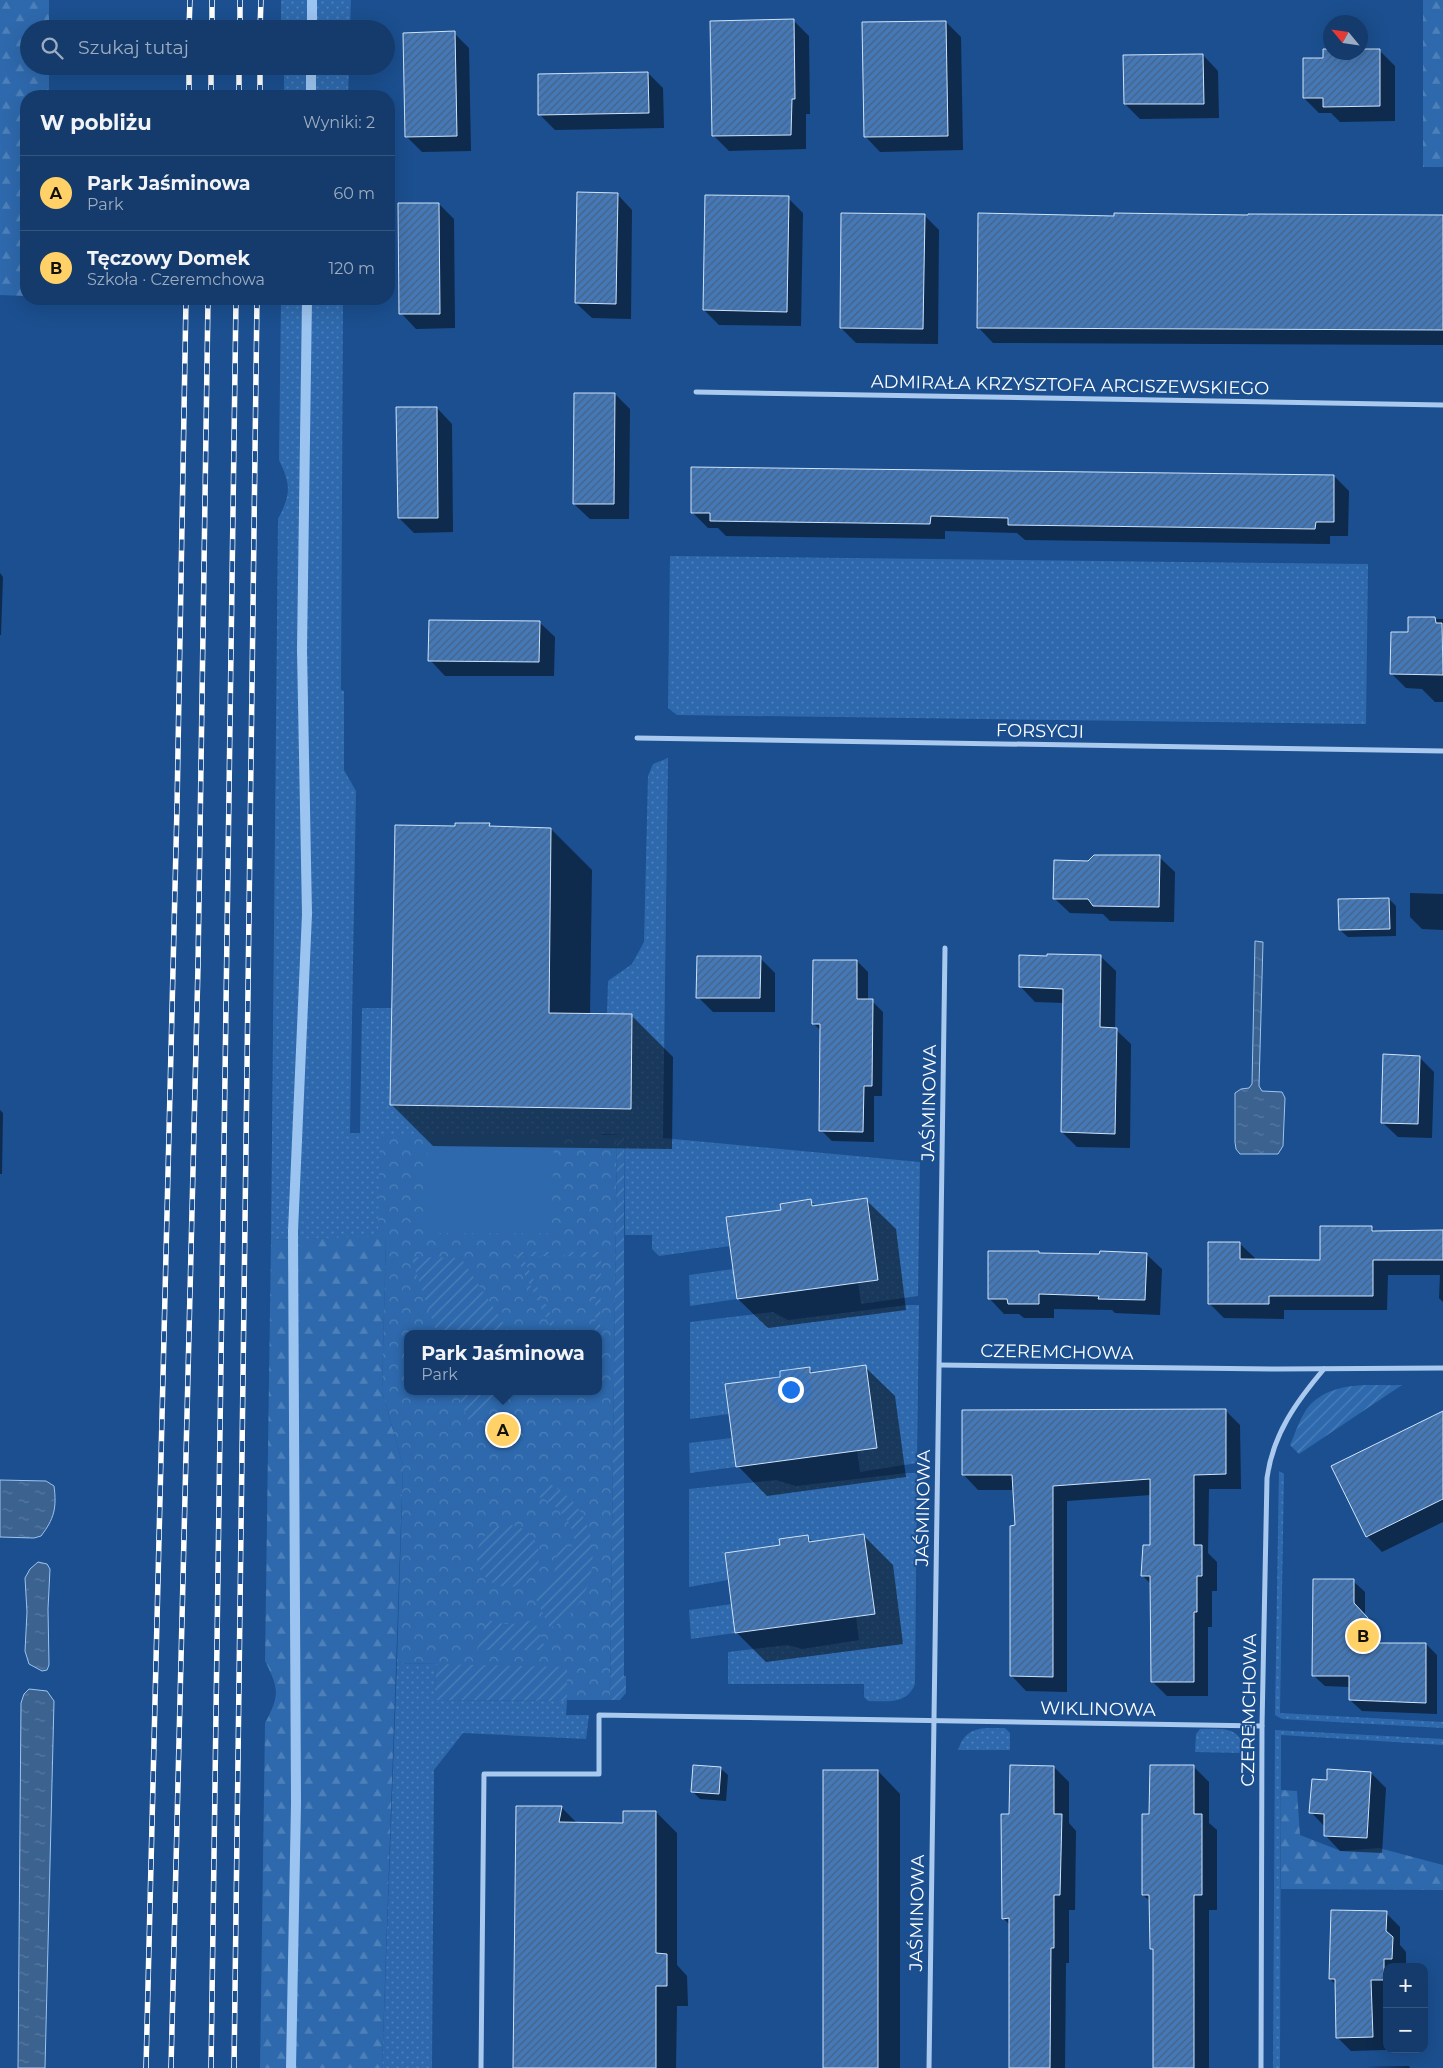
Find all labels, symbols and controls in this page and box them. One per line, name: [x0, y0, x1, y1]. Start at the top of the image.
north arrow: [1323, 15, 1368, 60]
search box: [20, 20, 395, 75]
icon: search: [38, 34, 66, 62]
text: Szukaj tutaj: [78, 36, 189, 59]
text: W pobliżu: [40, 110, 152, 135]
text: Wyniki: 2: [303, 113, 375, 132]
text: Park Jaśminowa: [87, 172, 251, 195]
text: A: [50, 184, 62, 203]
text: 60 m: [333, 184, 375, 203]
text: Park: [87, 195, 124, 214]
text: Tęczowy Domek: [87, 247, 250, 270]
text: B: [50, 259, 62, 278]
text: 120 m: [328, 259, 375, 278]
text: Szkoła · Czeremchowa: [87, 270, 265, 289]
street label: ADMIRAŁA KRZYSZTOFA ARCISZEWSKIEGO: [871, 371, 1269, 399]
street label: FORSYCJI: [996, 719, 1084, 743]
street label: JAŚMINOWA: [917, 1044, 941, 1163]
popup: [404, 1330, 602, 1395]
street label: CZEREMCHOWA: [980, 1340, 1134, 1364]
text: Park Jaśminowa: [421, 1342, 585, 1365]
text: Park: [421, 1365, 458, 1384]
your location: [778, 1377, 804, 1403]
pin: A: [487, 1411, 519, 1449]
street label: JAŚMINOWA: [911, 1449, 935, 1568]
pin: B: [1347, 1617, 1379, 1655]
street label: CZEREMCHOWA: [1237, 1633, 1261, 1787]
street label: WIKLINOWA: [1040, 1697, 1156, 1721]
street label: JAŚMINOWA: [905, 1854, 929, 1973]
map controls: [1383, 1963, 1428, 2053]
button: +: [1383, 1963, 1428, 2008]
button: −: [1383, 2008, 1428, 2053]

